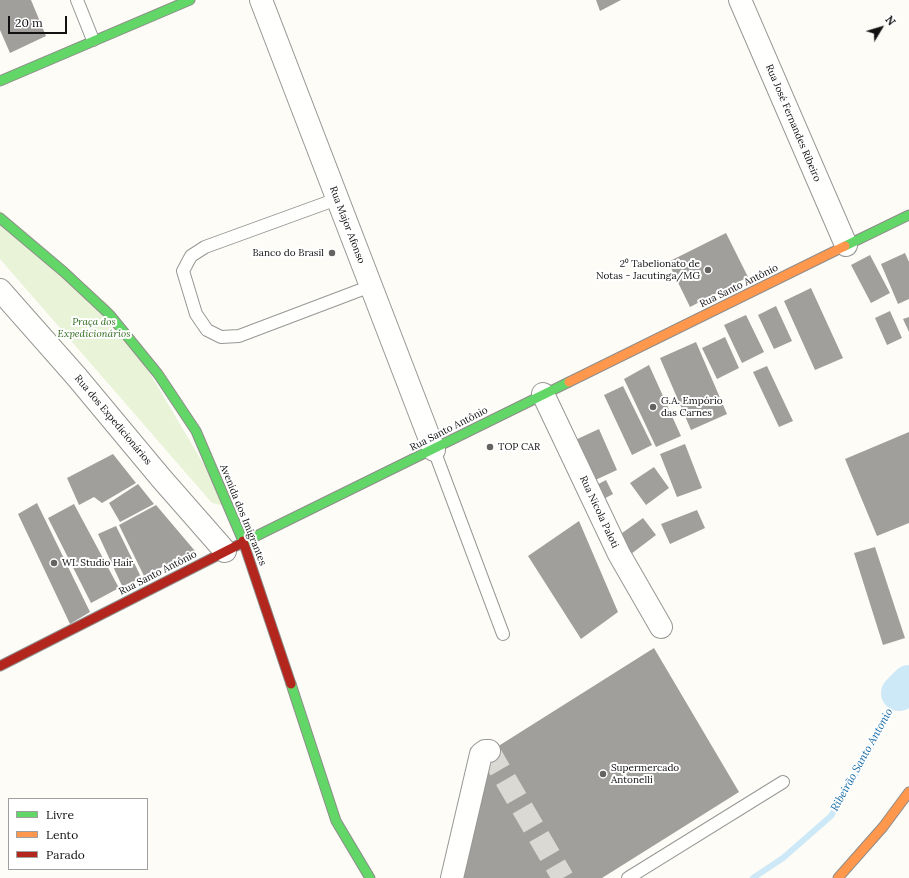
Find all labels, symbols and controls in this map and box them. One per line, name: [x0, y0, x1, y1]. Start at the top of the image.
scale bar: [10, 8, 69, 34]
north arrow: [861, 8, 901, 48]
text: N: [882, 13, 899, 28]
text: 20 m: [15, 15, 43, 30]
street label: Rua José Fernandes Ribeiro: [763, 62, 823, 184]
street label: Rua Major Afonso: [327, 185, 367, 265]
place label: Banco do Brasil: [253, 247, 324, 259]
marker: Banco do Brasil: [327, 248, 337, 258]
place label: 2⁰ Tabelionato de Notas - Jacutinga/MG: [596, 258, 700, 282]
street label: Rua Santo Antônio: [698, 262, 780, 310]
marker: 2⁰ Tabelionato de Notas - Jacutinga/MG: [703, 265, 713, 275]
park label: Praça dos Expedicionários: [58, 316, 130, 340]
street label: Rua dos Expedicionários: [72, 373, 154, 467]
place label: G.A. Empório das Carnes: [661, 395, 723, 418]
marker: G.A. Empório das Carnes: [648, 402, 658, 412]
street label: Rua Santo Antônio: [408, 404, 490, 454]
place label: TOP CAR: [498, 441, 540, 453]
marker: TOP CAR: [485, 442, 495, 452]
street label: Avenida dos Imigrantes: [217, 463, 269, 567]
street label: Rua Nicola Paloti: [577, 474, 621, 550]
street label: Rua Santo Antônio: [117, 548, 199, 598]
place label: WL Studio Hair: [62, 557, 133, 569]
marker: WL Studio Hair: [49, 558, 59, 568]
water label: Ribeirão Santo Antonio: [828, 706, 896, 814]
place label: Supermercado Antonelli: [611, 762, 679, 786]
marker: Supermercado Antonelli: [598, 769, 608, 779]
legend: [8, 798, 148, 870]
text: Livre: [46, 807, 74, 822]
text: Lento: [46, 827, 78, 842]
text: Parado: [46, 847, 85, 862]

